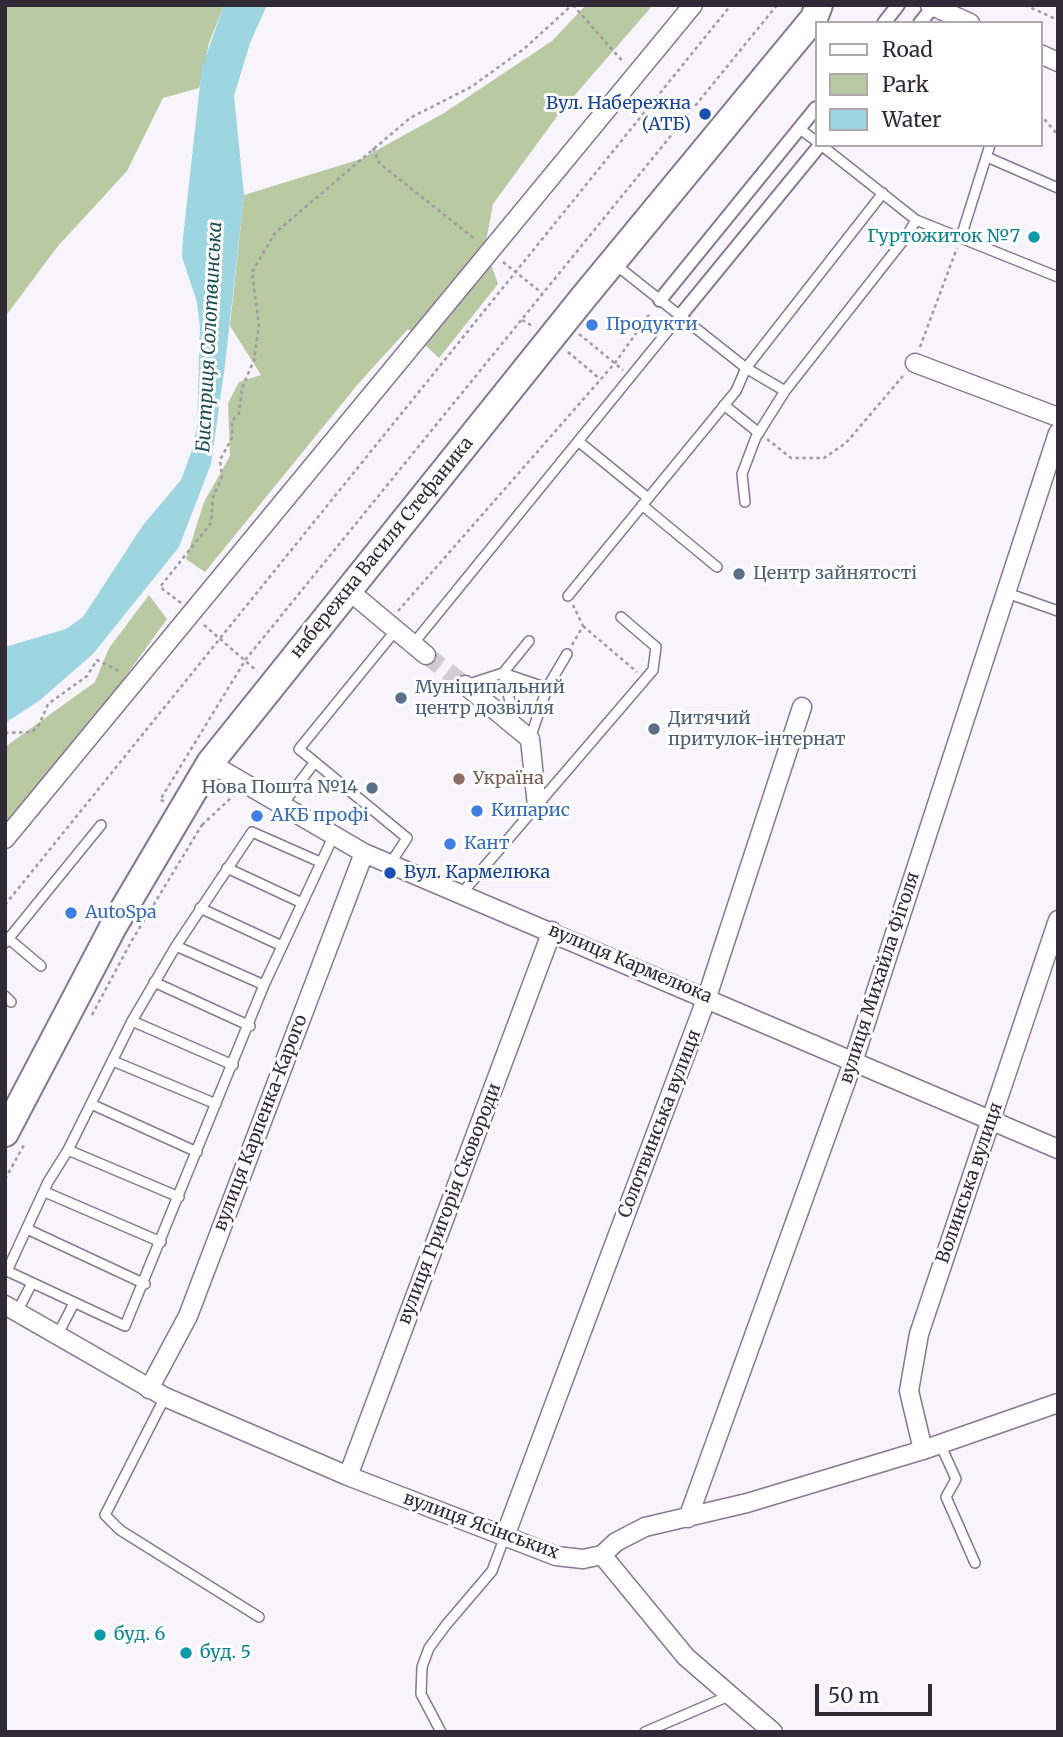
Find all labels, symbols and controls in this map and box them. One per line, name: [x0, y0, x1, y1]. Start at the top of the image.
legend: [814, 21, 1042, 147]
text: Road: [882, 36, 933, 63]
text: Park: [882, 71, 929, 98]
place label: Вул. Набережна (АТБ): [546, 93, 691, 136]
marker: Вул. Набережна (АТБ): [697, 106, 713, 122]
text: Water: [882, 106, 941, 133]
water label: Бистриця Солотвинська: [193, 221, 227, 453]
place label: Гуртожиток №7: [867, 226, 1020, 248]
marker: Гуртожиток №7: [1026, 229, 1042, 245]
place label: Продукти: [606, 314, 698, 336]
marker: Продукти: [584, 317, 600, 333]
street label: набережна Василя Стефаника: [286, 433, 478, 663]
place label: Центр зайнятості: [753, 563, 917, 585]
marker: Центр зайнятості: [731, 566, 747, 582]
place label: Муніципальний центр дозвілля: [415, 677, 565, 720]
marker: Муніципальний центр дозвілля: [393, 690, 409, 706]
place label: Дитячий притулок-інтернат: [668, 708, 846, 750]
marker: Дитячий притулок-інтернат: [646, 721, 662, 737]
place label: Україна: [473, 768, 544, 790]
marker: Україна: [451, 771, 467, 787]
place label: Нова Пошта №14: [202, 777, 358, 799]
marker: Нова Пошта №14: [364, 780, 380, 796]
place label: Кипарис: [491, 800, 570, 822]
marker: Кипарис: [469, 803, 485, 819]
place label: АКБ профі: [271, 805, 369, 827]
marker: АКБ профі: [249, 808, 265, 824]
place label: Кант: [464, 833, 510, 855]
marker: Кант: [442, 836, 458, 852]
place label: Вул. Кармелюка: [404, 862, 550, 884]
marker: Вул. Кармелюка: [382, 865, 398, 881]
street label: вулиця Михайла Фіголя: [836, 869, 924, 1087]
place label: AutoSpa: [85, 902, 157, 924]
marker: AutoSpa: [63, 905, 79, 921]
street label: вулиця Кармелюка: [545, 920, 715, 1008]
street label: вулиця Карпенка-Карого: [210, 1012, 312, 1234]
street label: Солотвинська вулиця: [614, 1027, 706, 1221]
street label: вулиця Григорія Сковороди: [394, 1080, 506, 1328]
street label: Волинська вулиця: [932, 1100, 1008, 1266]
street label: вулиця Ясінських: [400, 1488, 562, 1564]
place label: буд. 6: [114, 1624, 165, 1646]
marker: буд. 6: [92, 1627, 108, 1643]
place label: буд. 5: [200, 1642, 251, 1664]
marker: буд. 5: [178, 1645, 194, 1661]
scale bar: [818, 1670, 935, 1714]
text: 50 m: [828, 1682, 879, 1709]

